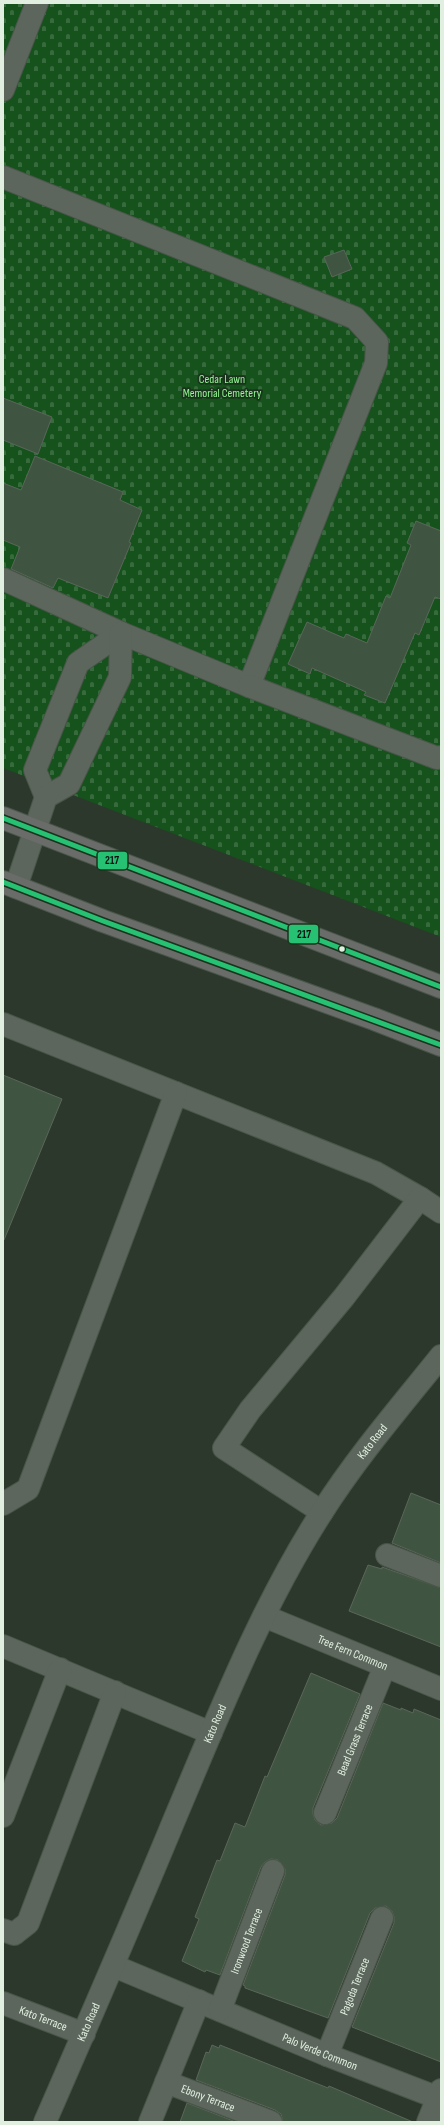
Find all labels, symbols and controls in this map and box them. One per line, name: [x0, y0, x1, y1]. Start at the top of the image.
park label: Cedar Lawn Memorial Cemetery: [183, 372, 262, 401]
line badge: 217: [97, 851, 128, 870]
text: 217: [105, 854, 119, 867]
line badge: 217: [288, 924, 319, 944]
text: 217: [297, 928, 311, 941]
unlabelled marker: [337, 944, 347, 954]
street label: Kato Road: [354, 1421, 391, 1463]
street label: Tree Fern Common: [315, 1632, 390, 1674]
street label: Kato Road: [200, 1702, 230, 1745]
street label: Bead Grass Terrace: [334, 1702, 377, 1778]
street label: Ironwood Terrace: [227, 1906, 266, 1976]
street label: Pagoda Terrace: [337, 1955, 373, 2017]
street label: Kato Road: [74, 2001, 104, 2044]
street label: Kato Terrace: [17, 2003, 69, 2035]
street label: Palo Verde Common: [280, 2030, 359, 2074]
street label: Ebony Terrace: [179, 2081, 237, 2116]

